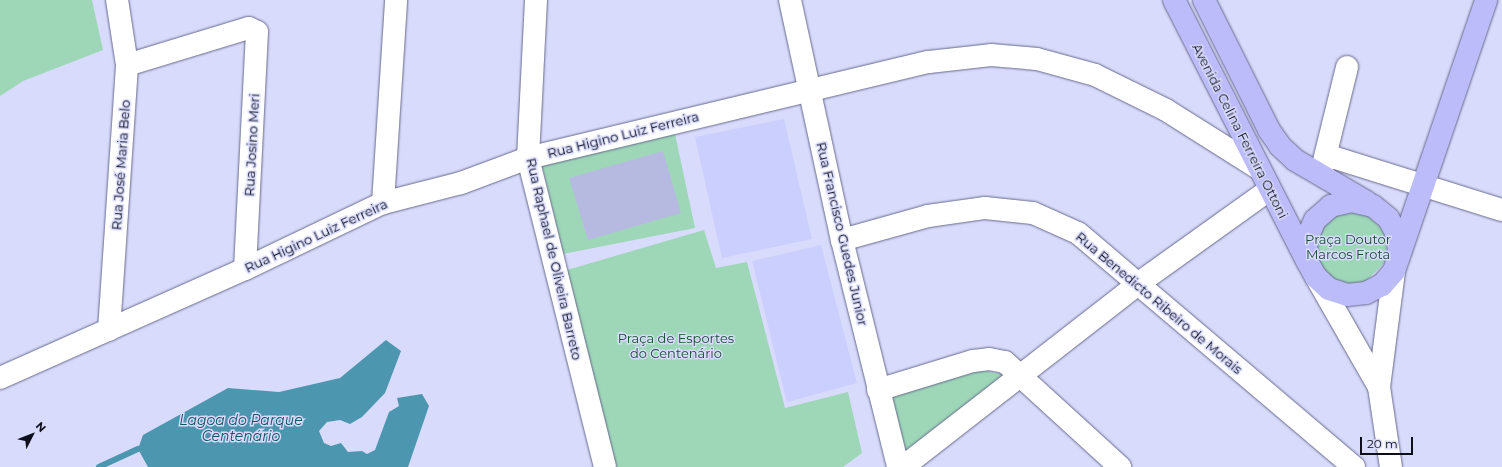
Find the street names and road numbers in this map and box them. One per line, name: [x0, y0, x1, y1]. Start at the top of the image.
street label: Avenida Celina Ferreira Ottoni: [1189, 41, 1291, 221]
street label: Rua Josino Meri: [242, 93, 262, 197]
street label: Rua José Maria Belo: [109, 99, 133, 231]
street label: Rua Higino Luiz Ferreira: [546, 109, 700, 161]
street label: Rua Francisco Guedes Junior: [813, 141, 871, 327]
street label: Rua Raphael de Oliveira Barreto: [523, 156, 585, 362]
street label: Rua Higino Luiz Ferreira: [242, 196, 390, 276]
street label: Rua Benedicto Ribeiro de Morais: [1073, 229, 1245, 377]

